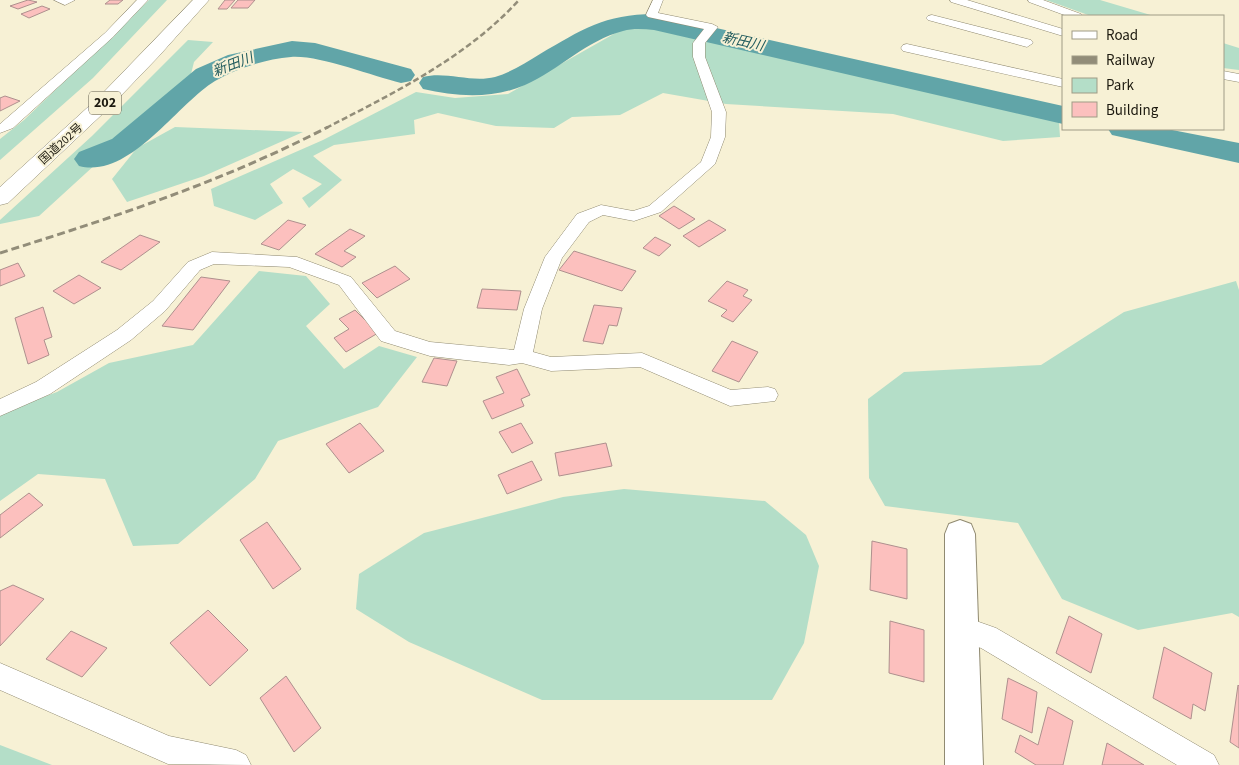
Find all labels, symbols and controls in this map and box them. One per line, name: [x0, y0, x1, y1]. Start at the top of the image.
legend: [1062, 15, 1224, 130]
text: Road: [1106, 25, 1138, 46]
water label: 新田川: [720, 28, 768, 57]
water label: 新田川: [210, 47, 258, 82]
text: Railway: [1106, 50, 1155, 71]
text: Park: [1106, 75, 1135, 96]
road number: 202: [89, 92, 121, 115]
text: Building: [1106, 100, 1159, 121]
street label: 国道202号: [35, 120, 87, 168]

